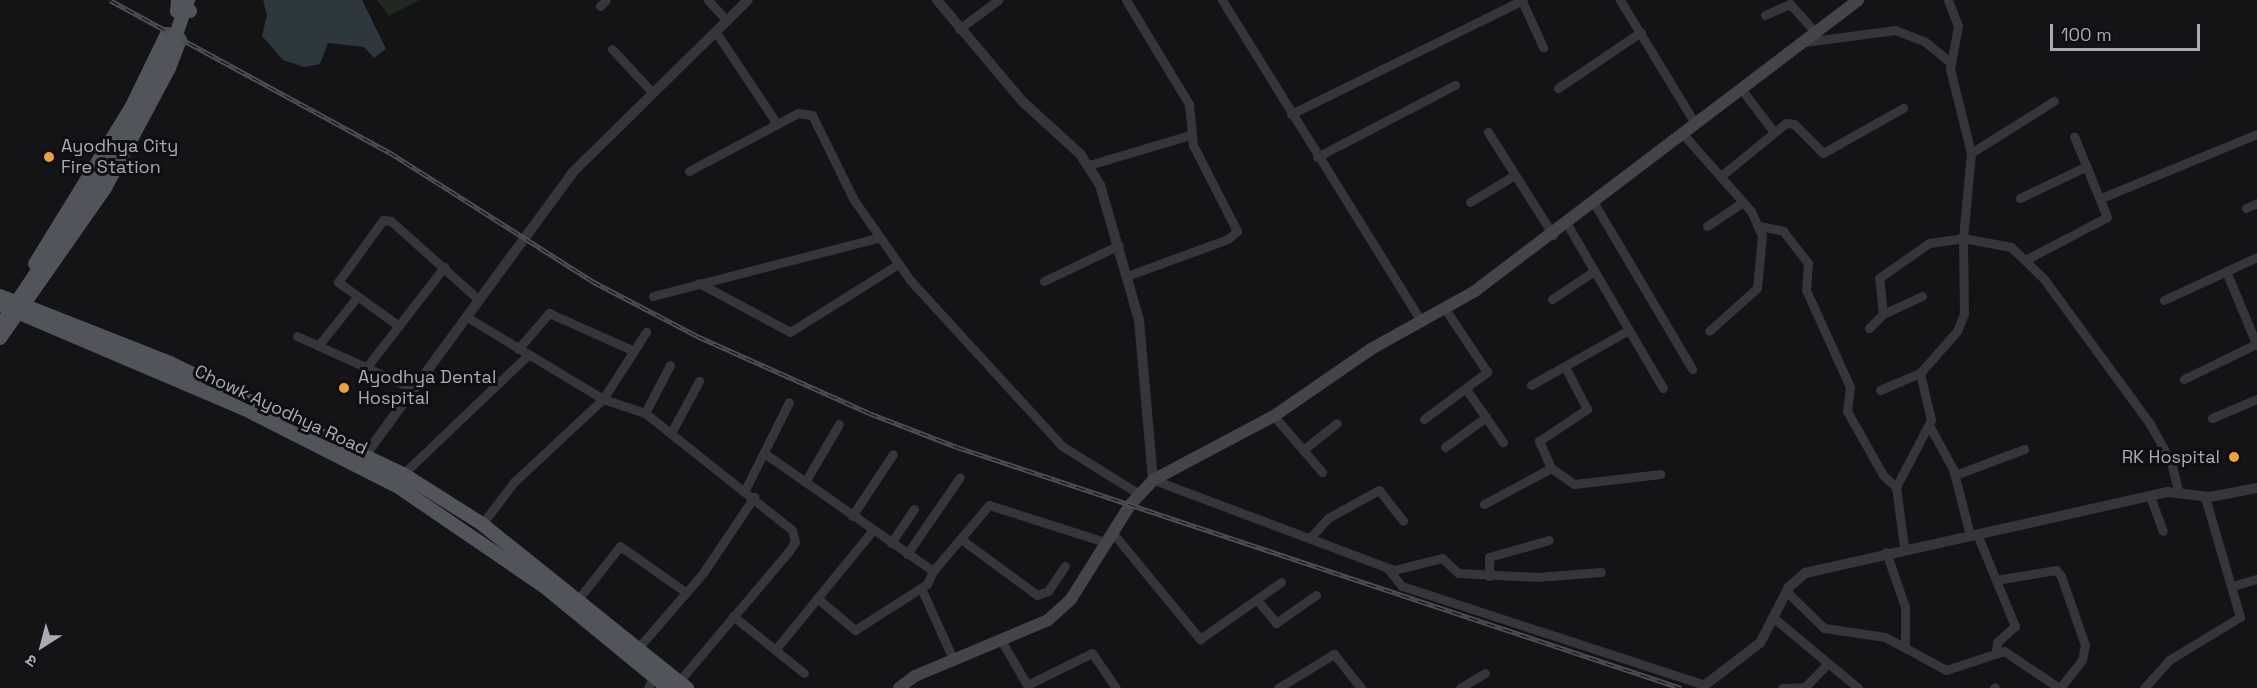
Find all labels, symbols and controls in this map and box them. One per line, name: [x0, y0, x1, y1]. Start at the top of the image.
scale bar: [2053, 12, 2203, 50]
text: 100 m: [2061, 23, 2112, 46]
place label: Ayodhya City Fire Station: [61, 136, 178, 178]
marker: Ayodhya City Fire Station: [42, 150, 56, 164]
street label: Chowk Ayodhya Road: [191, 360, 371, 460]
place label: Ayodhya Dental Hospital: [358, 367, 496, 410]
marker: Ayodhya Dental Hospital: [335, 379, 353, 397]
place label: RK Hospital: [2122, 446, 2220, 468]
marker: RK Hospital: [2225, 448, 2243, 466]
north arrow: [12, 616, 72, 676]
text: उ: [21, 650, 41, 672]

